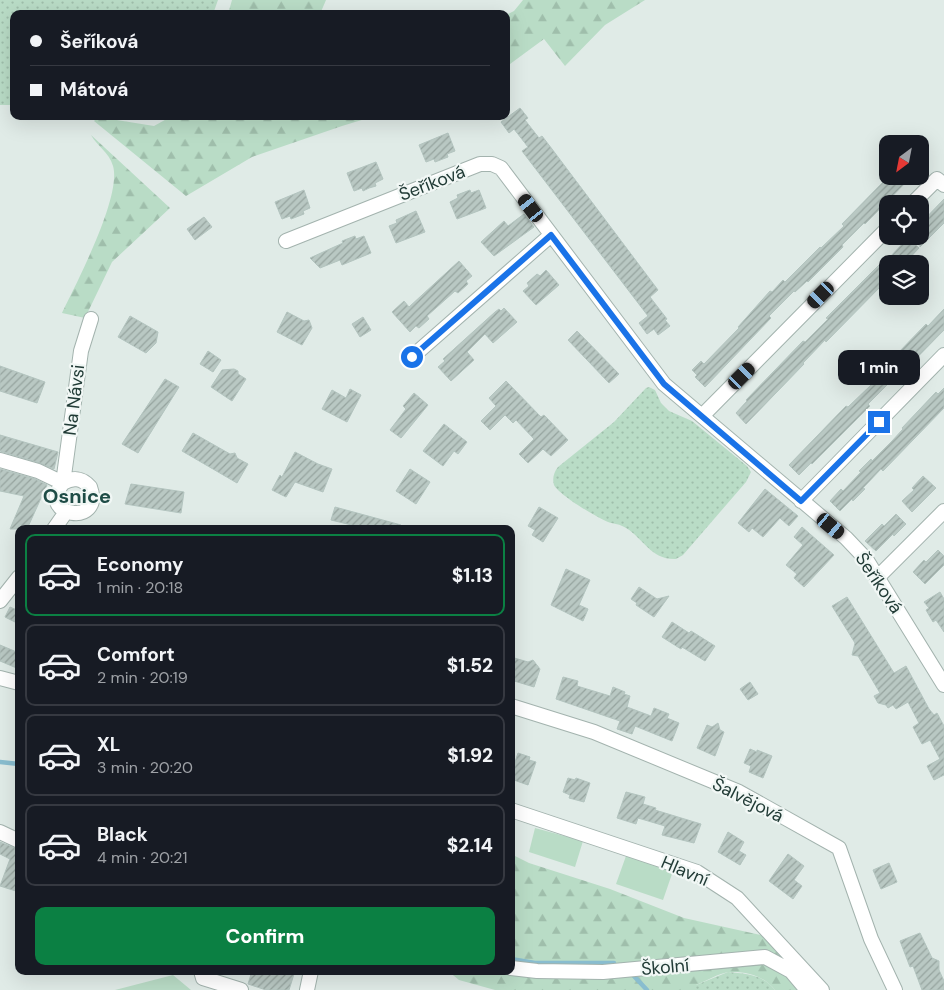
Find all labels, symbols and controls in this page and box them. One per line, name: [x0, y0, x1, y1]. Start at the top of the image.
text: Šeříková: [60, 29, 138, 54]
text: Mátová: [60, 77, 128, 102]
north arrow: [879, 135, 929, 185]
map controls: [879, 135, 929, 305]
street label: Šeříková: [396, 159, 468, 207]
car: [515, 192, 546, 224]
button: locate: [879, 195, 929, 245]
button: layers: [879, 255, 929, 305]
car: [805, 279, 836, 311]
route start: [401, 346, 423, 368]
callout: 1 min: [838, 350, 920, 384]
text: 1 min: [859, 357, 899, 378]
car: [726, 360, 757, 392]
street label: Na Návsi: [58, 363, 90, 437]
route end: [868, 411, 890, 433]
district label: Osnice: [43, 483, 111, 509]
car: [814, 511, 847, 541]
street label: Šeříková: [850, 548, 908, 618]
text: Economy: [97, 552, 184, 577]
icon: car: [37, 553, 82, 598]
text: $1.13: [452, 563, 493, 588]
text: 1 min · 20:18: [97, 577, 183, 598]
text: Comfort: [97, 642, 175, 667]
icon: car: [37, 643, 82, 688]
text: $1.52: [447, 653, 493, 678]
text: 2 min · 20:19: [97, 667, 188, 688]
text: XL: [97, 732, 120, 757]
icon: car: [37, 733, 82, 778]
text: $1.92: [447, 743, 493, 768]
text: 3 min · 20:20: [97, 757, 193, 778]
street label: Šalvějová: [708, 772, 788, 828]
text: Black: [97, 822, 148, 847]
icon: car: [37, 823, 82, 868]
text: $2.14: [447, 833, 493, 858]
text: 4 min · 20:21: [97, 847, 187, 868]
street label: Hlavní: [657, 850, 713, 892]
button: Confirm: [35, 907, 495, 965]
street label: Školní: [640, 953, 690, 981]

